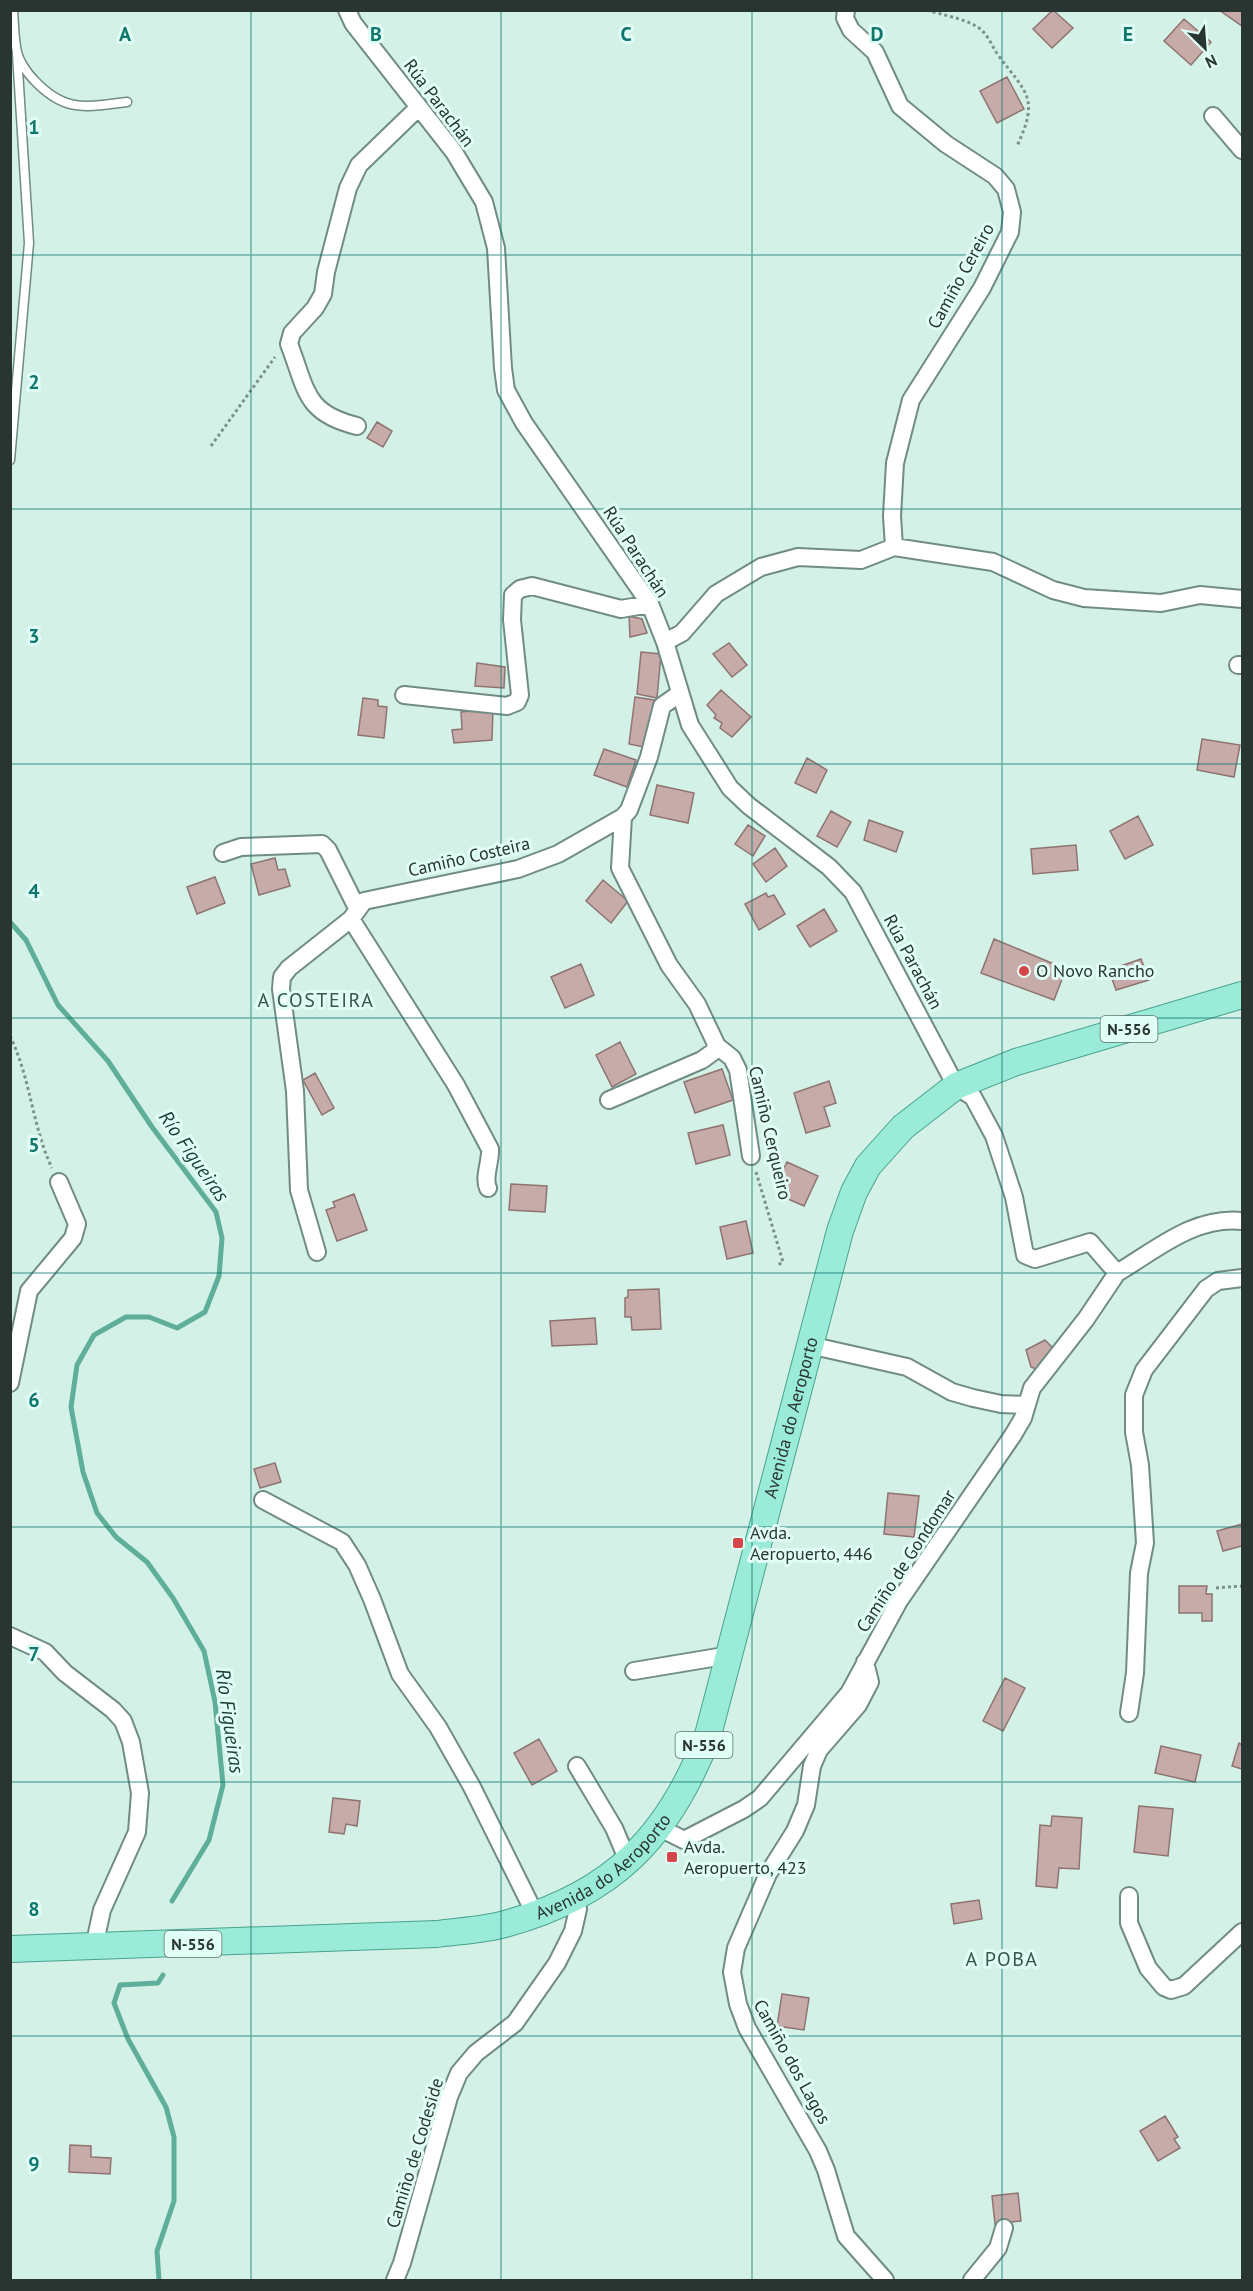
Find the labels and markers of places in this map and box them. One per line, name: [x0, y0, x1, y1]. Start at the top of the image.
place label: O Novo Rancho: [1036, 959, 1155, 982]
marker: O Novo Rancho: [1017, 964, 1031, 978]
place label: Avda. Aeropuerto, 446: [750, 1521, 873, 1565]
marker: Avda. Aeropuerto, 446: [731, 1536, 745, 1550]
place label: Avda. Aeropuerto, 423: [684, 1835, 807, 1879]
marker: Avda. Aeropuerto, 423: [665, 1850, 679, 1864]

